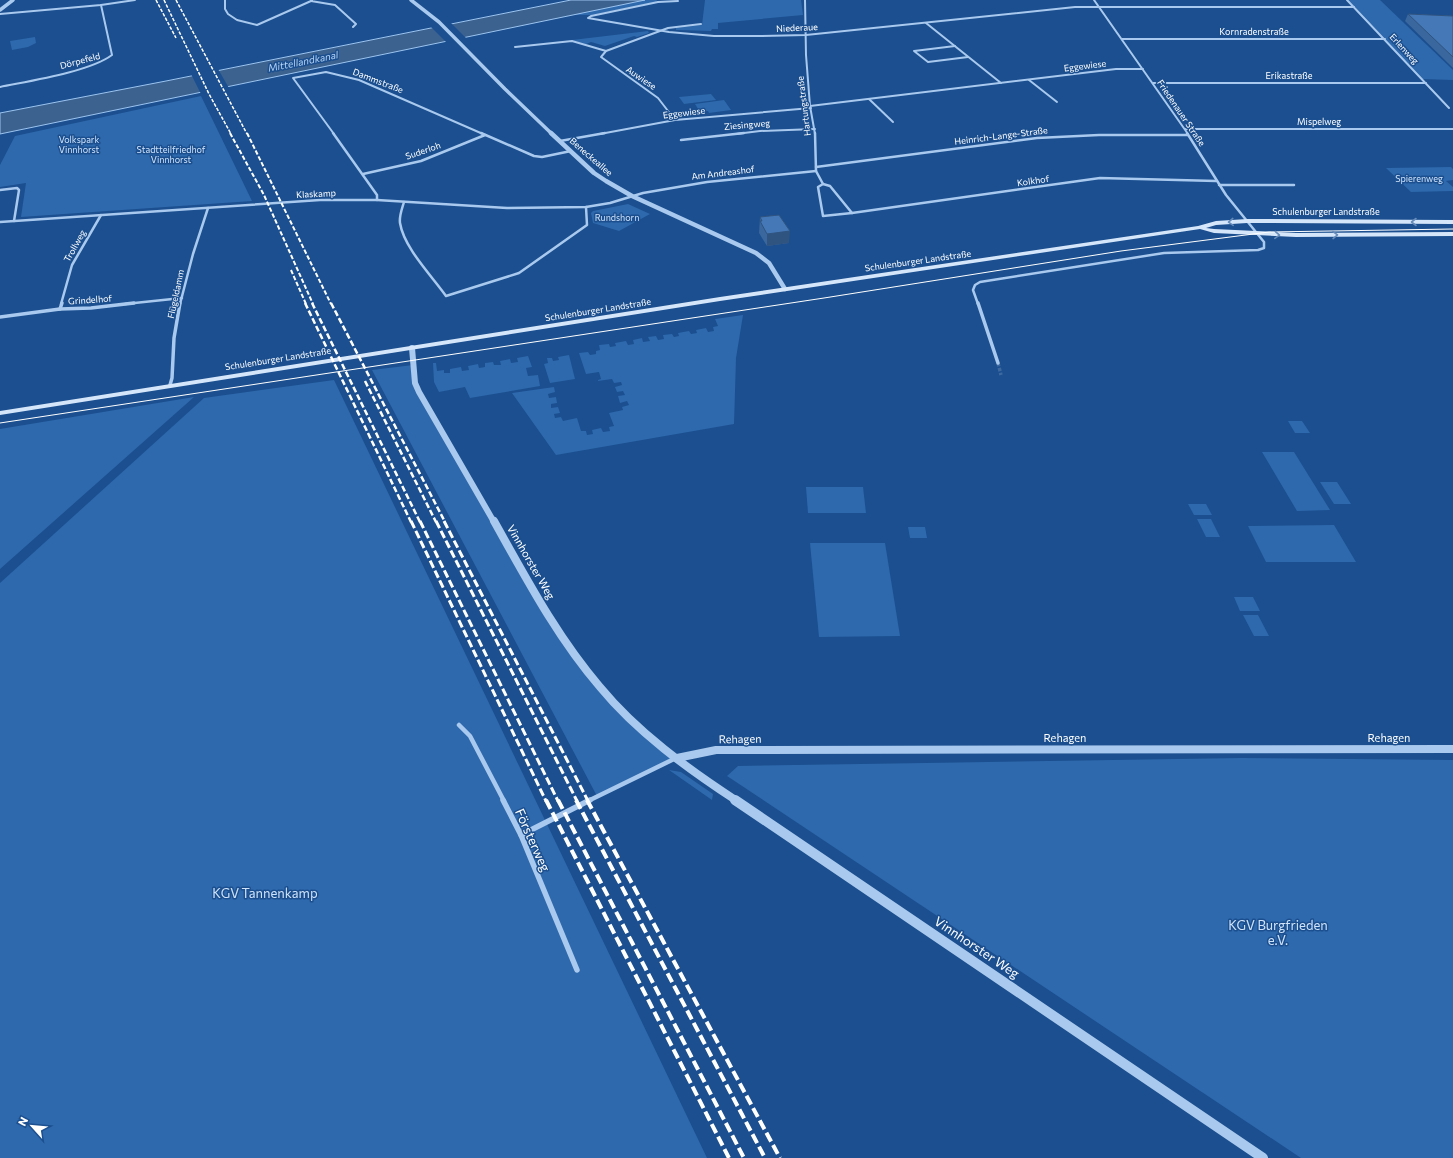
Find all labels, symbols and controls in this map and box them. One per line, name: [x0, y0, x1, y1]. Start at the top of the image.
street label: Niederaue: [776, 21, 818, 34]
street label: Kornradenstraße: [1219, 26, 1289, 37]
street label: Erlenweg: [1387, 31, 1421, 66]
water label: Mittellandkanal: [267, 48, 340, 74]
street label: Dörpefeld: [59, 50, 101, 71]
street label: Eggewiese: [1063, 57, 1107, 74]
street label: Auwiese: [624, 63, 659, 92]
street label: Dammstraße: [351, 66, 405, 95]
street label: Erikastraße: [1265, 70, 1313, 81]
street label: Hartungstraße: [794, 75, 813, 136]
street label: Friedenauer Straße: [1155, 77, 1208, 148]
street label: Eggewiese: [662, 104, 706, 121]
street label: Mispelweg: [1297, 116, 1341, 127]
street label: Ziesingweg: [723, 117, 771, 132]
street label: Heinrich-Lange-Straße: [954, 124, 1048, 147]
park label: Volkspark Vinnhorst: [59, 134, 100, 155]
street label: Beneckeallee: [568, 135, 615, 178]
street label: Suderloh: [404, 139, 442, 162]
park label: Stadtteilfriedhof Vinnhorst: [137, 144, 206, 165]
street label: Am Andreashof: [691, 163, 755, 182]
street label: Kolkhof: [1016, 173, 1050, 188]
park label: Spierenweg: [1395, 173, 1443, 184]
street label: Klaskamp: [296, 187, 336, 200]
street label: Schulenburger Landstraße: [1272, 206, 1380, 217]
park label: Rundshorn: [595, 212, 639, 223]
one-way arrow: [1228, 217, 1234, 226]
one-way arrow: [1411, 218, 1417, 226]
street label: Trollweg: [61, 228, 88, 264]
one-way arrow: [1274, 230, 1280, 239]
one-way arrow: [1332, 231, 1338, 239]
street label: Schulenburger Landstraße: [864, 248, 972, 273]
street label: Flügeldamm: [165, 268, 186, 319]
street label: Grindelhof: [68, 292, 113, 307]
street label: Schulenburger Landstraße: [544, 296, 652, 323]
street label: Schulenburger Landstraße: [224, 345, 332, 372]
street label: Vinnhorster Weg: [505, 522, 558, 601]
street label: Rehagen: [1044, 731, 1086, 744]
street label: Rehagen: [1368, 731, 1410, 744]
street label: Rehagen: [718, 732, 762, 745]
street label: Försterweg: [512, 806, 554, 874]
park label: KGV Tannenkamp: [212, 885, 318, 901]
street label: Vinnhorster Weg: [931, 913, 1023, 981]
park label: KGV Burgfrieden e.V.: [1228, 917, 1328, 948]
north arrow: [12, 1106, 52, 1146]
text: N: [15, 1115, 30, 1128]

